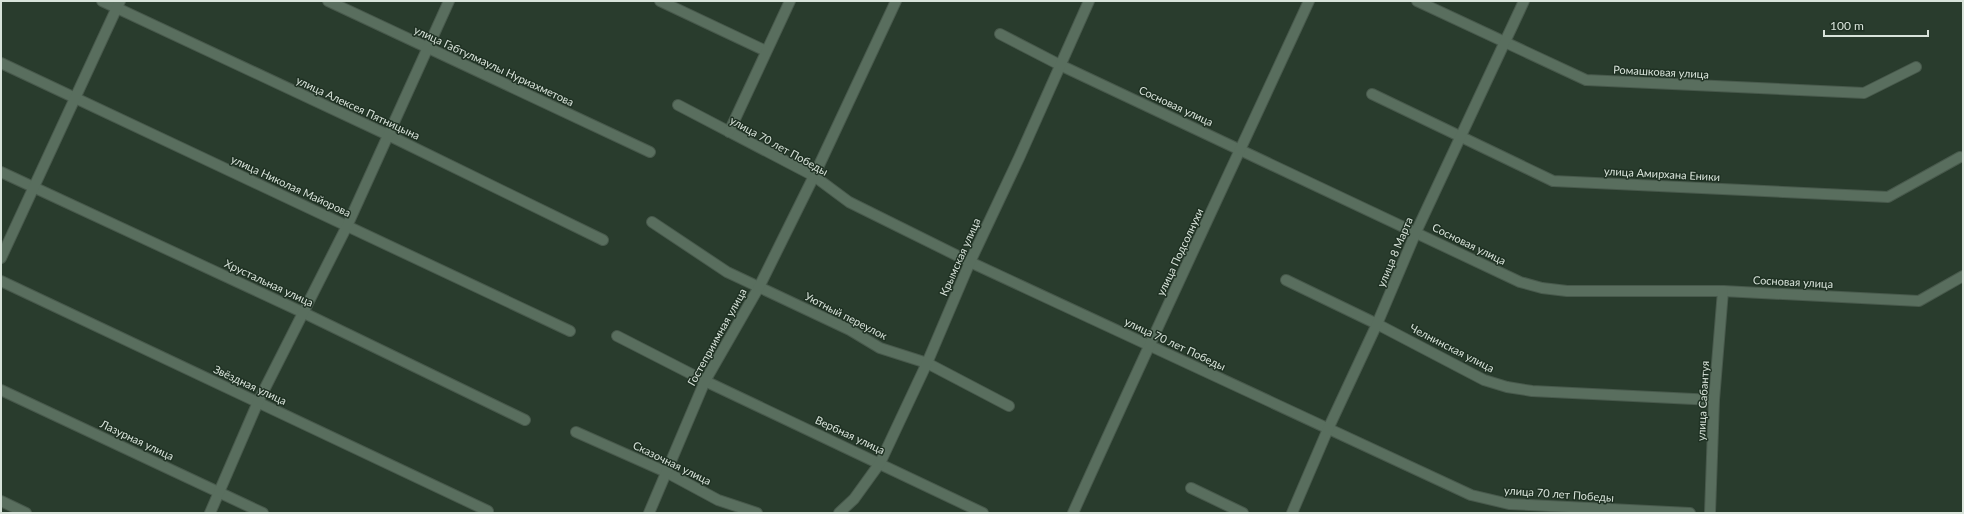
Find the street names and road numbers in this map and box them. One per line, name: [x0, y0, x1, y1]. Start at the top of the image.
street label: улица Габтулмаулы Нуриахметова: [412, 23, 576, 108]
street label: Ромашковая улица: [1613, 63, 1709, 80]
street label: улица Алексея Пятницына: [294, 73, 422, 142]
street label: Сосновая улица: [1137, 83, 1215, 128]
street label: улица 70 лет Победы: [728, 113, 831, 178]
street label: улица Николая Майорова: [229, 152, 353, 219]
street label: улица Амирхана Еники: [1604, 164, 1721, 183]
street label: улица Подсолнухи: [1154, 206, 1205, 298]
street label: улица 8 Марта: [1374, 215, 1415, 289]
street label: Крымская улица: [937, 216, 983, 298]
street label: Сосновая улица: [1430, 220, 1508, 267]
street label: Хрустальная улица: [223, 256, 316, 309]
street label: Сосновая улица: [1753, 273, 1833, 290]
street label: Гостеприимная улица: [684, 286, 749, 388]
street label: Уютный переулок: [803, 289, 890, 342]
street label: улица 70 лет Победы: [1123, 314, 1228, 373]
street label: Челнинская улица: [1408, 321, 1497, 374]
street label: улица Сабантуя: [1694, 361, 1711, 441]
street label: Звёздная улица: [212, 362, 289, 407]
street label: Вербная улица: [813, 413, 887, 456]
street label: Лазурная улица: [97, 416, 176, 462]
street label: Сказочная улица: [631, 438, 713, 487]
street label: улица 70 лет Победы: [1504, 483, 1614, 504]

